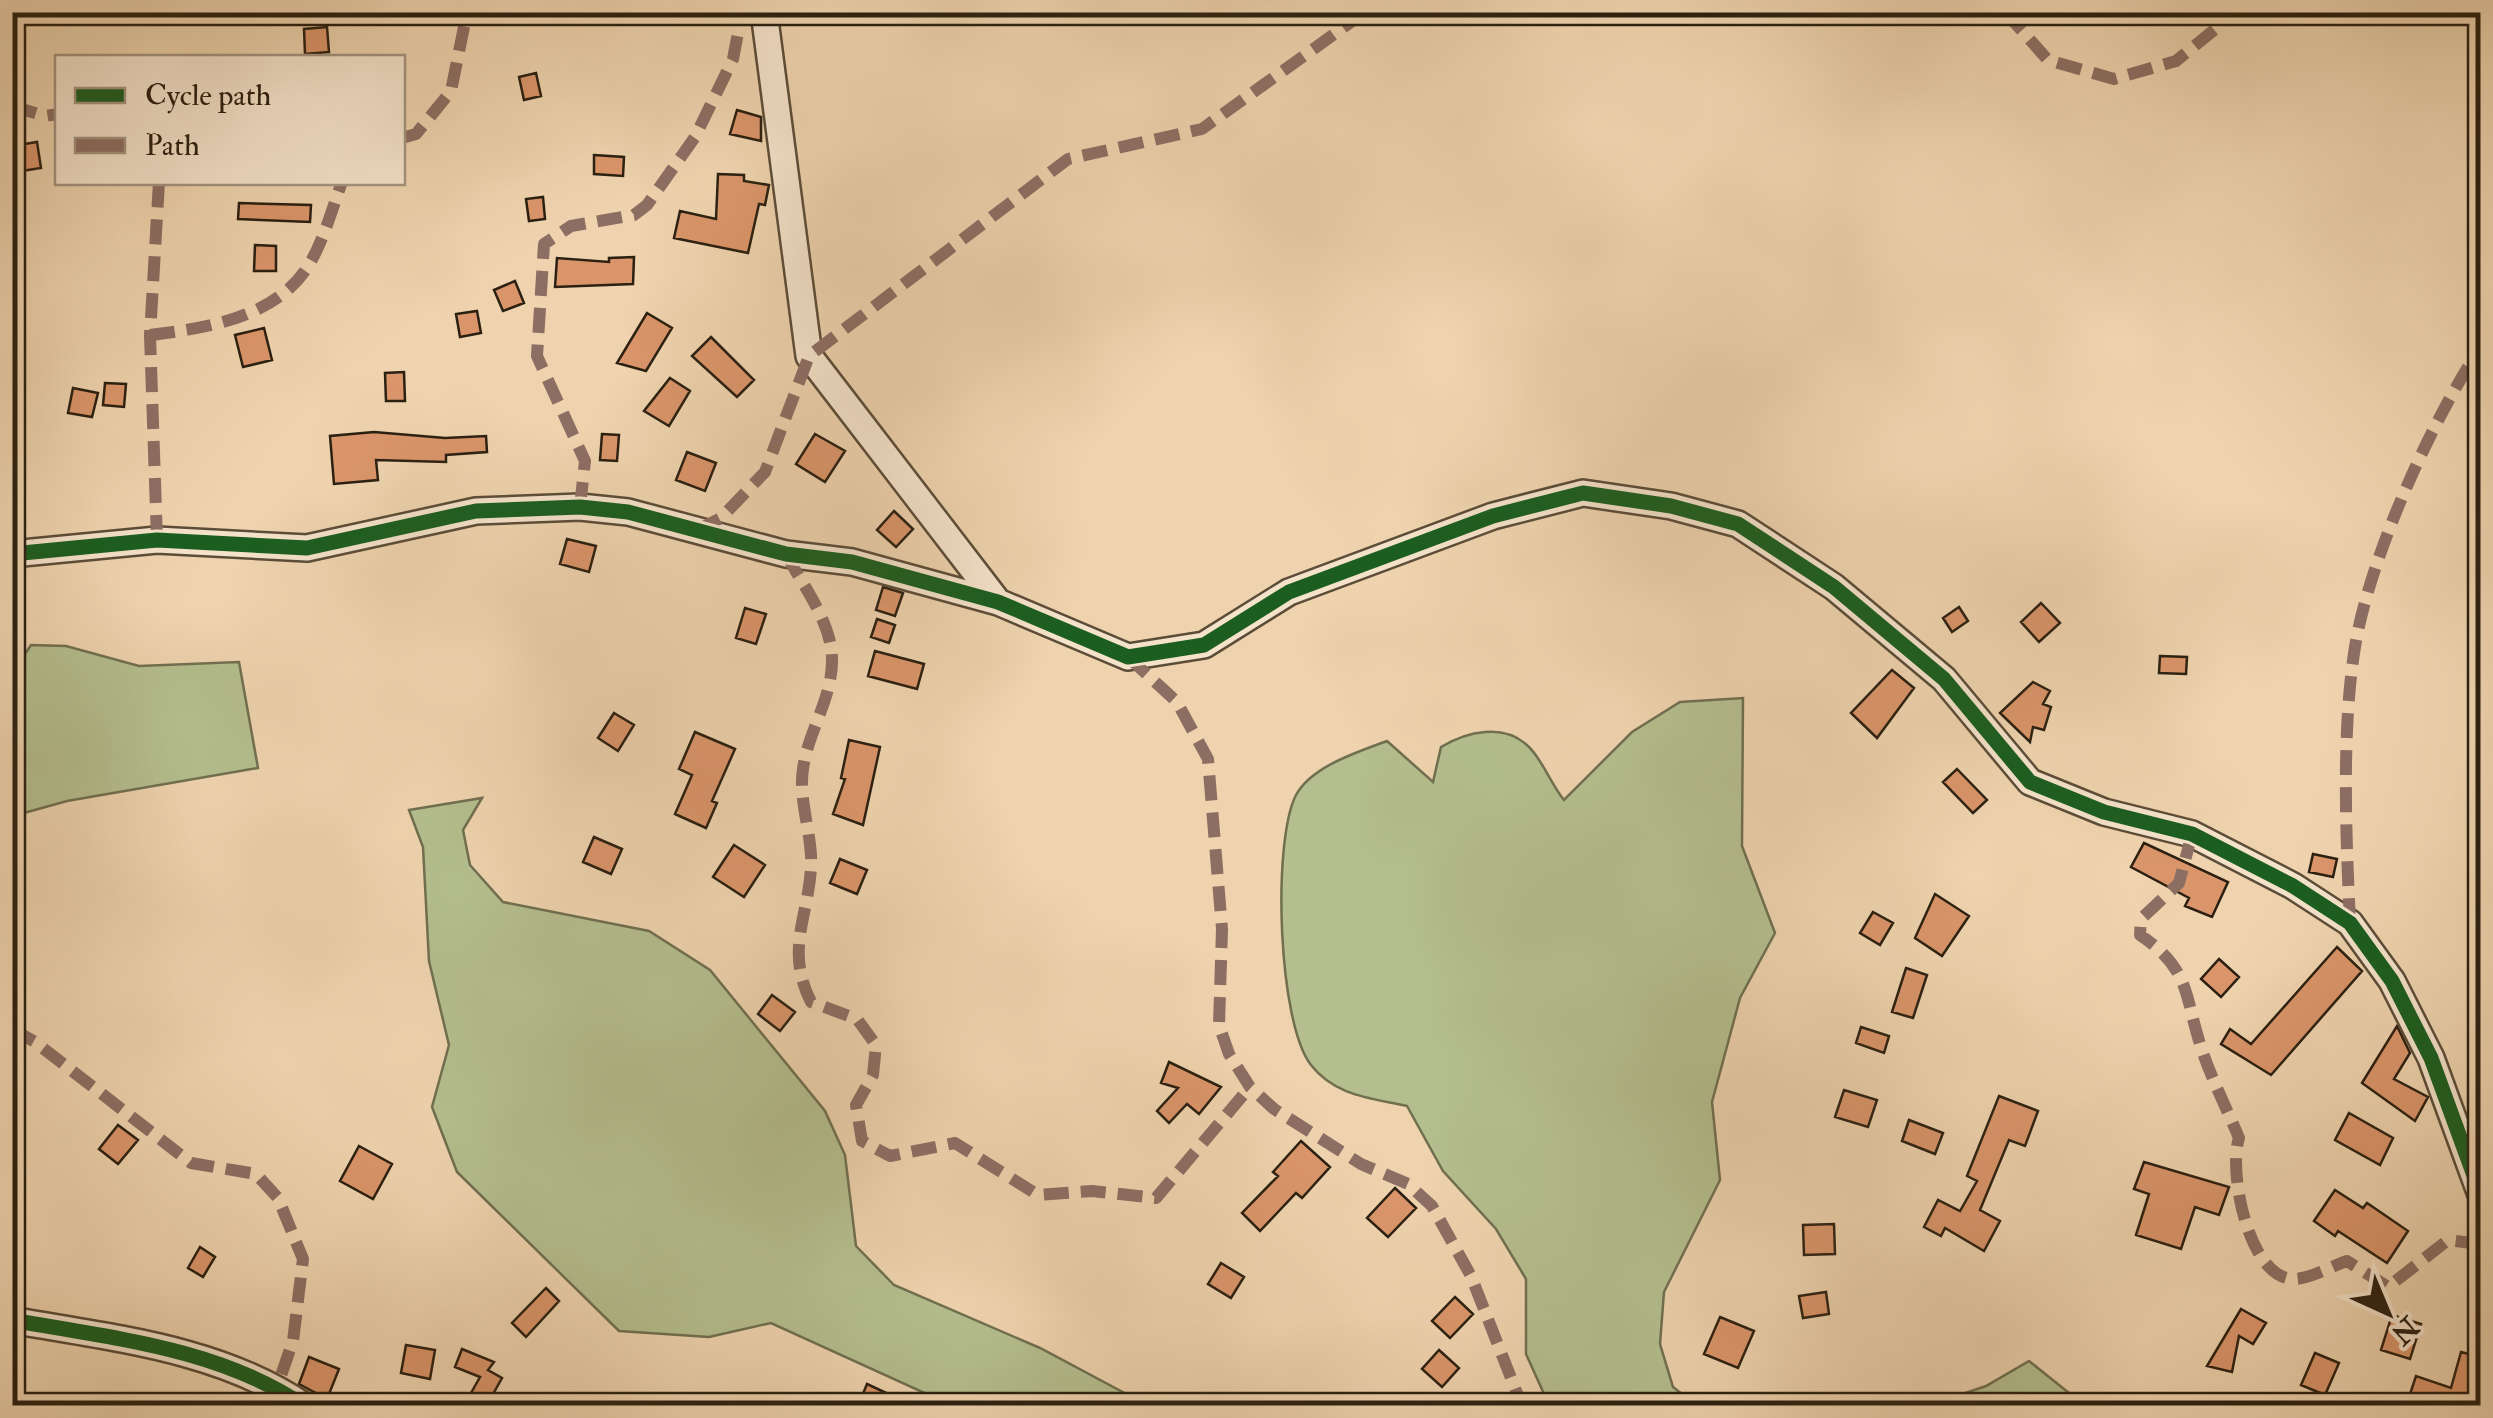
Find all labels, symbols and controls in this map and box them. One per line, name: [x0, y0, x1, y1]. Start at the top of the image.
legend: [55, 55, 405, 185]
text: Cycle path: [145, 77, 271, 114]
text: Path: [145, 127, 200, 164]
north arrow: [2338, 1263, 2438, 1363]
text: N: [2382, 1308, 2426, 1352]

